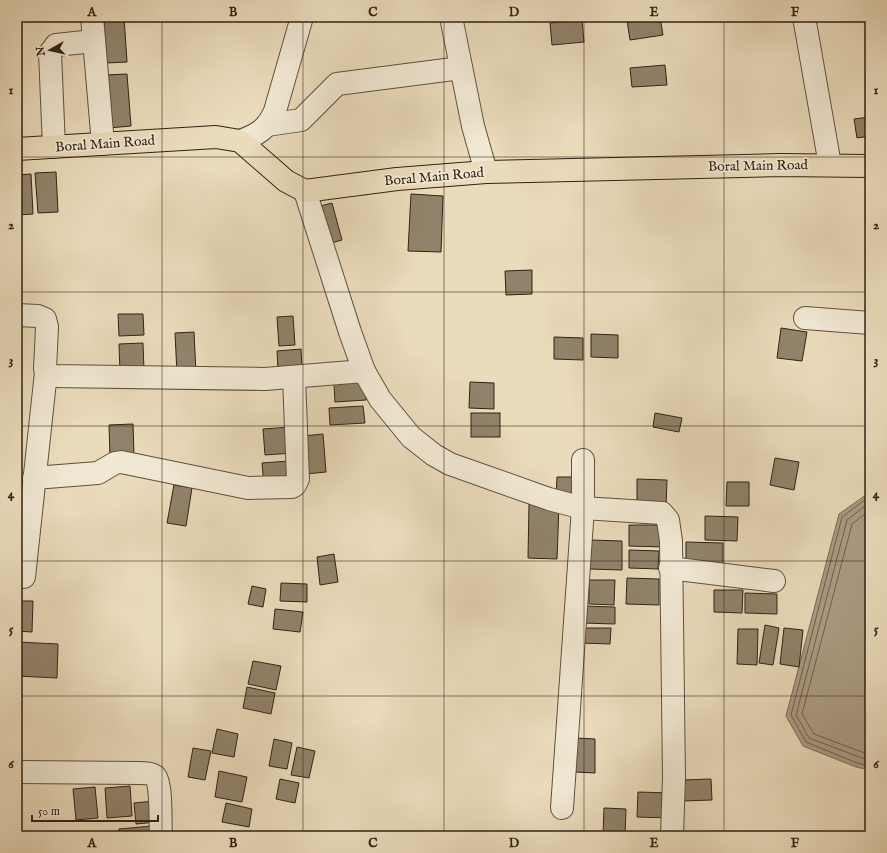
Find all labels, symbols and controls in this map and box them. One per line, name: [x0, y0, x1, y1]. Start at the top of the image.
text: A: [87, 4, 98, 21]
text: B: [229, 4, 238, 21]
text: C: [368, 4, 378, 21]
text: D: [509, 4, 520, 21]
text: E: [649, 4, 659, 21]
text: F: [791, 4, 800, 21]
north arrow: [30, 30, 70, 70]
text: N: [33, 45, 49, 58]
text: 1: [9, 82, 14, 99]
text: 1: [874, 82, 879, 99]
street label: Boral Main Road: [55, 131, 156, 156]
street label: Boral Main Road: [708, 156, 809, 176]
street label: Boral Main Road: [383, 164, 485, 190]
text: 2: [8, 217, 14, 234]
text: 2: [873, 217, 879, 234]
text: 3: [9, 352, 14, 369]
text: 3: [874, 352, 879, 369]
text: 4: [8, 486, 15, 503]
text: 4: [873, 486, 880, 503]
text: 5: [9, 621, 14, 638]
text: 5: [874, 621, 879, 638]
text: 6: [8, 756, 14, 773]
text: 6: [873, 756, 879, 773]
scale bar: [32, 797, 158, 823]
text: 50 m: [38, 804, 60, 819]
text: A: [87, 835, 98, 852]
text: B: [229, 835, 238, 852]
text: C: [368, 835, 378, 852]
text: D: [509, 835, 520, 852]
text: E: [649, 835, 659, 852]
text: F: [791, 835, 800, 852]

